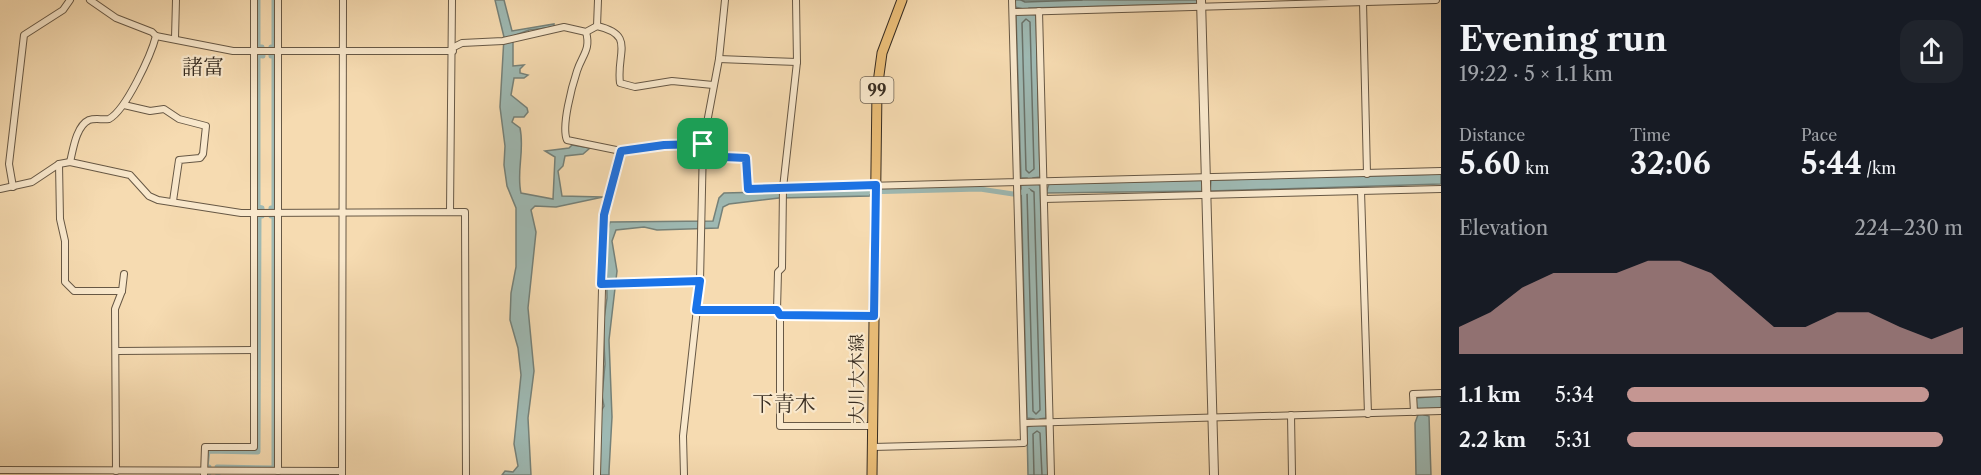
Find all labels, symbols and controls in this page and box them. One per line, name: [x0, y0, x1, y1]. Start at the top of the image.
text: Evening run: [1459, 19, 1667, 60]
button: share: [1900, 20, 1963, 83]
district label: 諸富: [182, 54, 224, 79]
text: 19:22 · 5 × 1.1 km: [1459, 62, 1613, 86]
road number: 99: [860, 77, 894, 103]
pin: [677, 118, 728, 169]
text: Distance: [1459, 125, 1525, 145]
text: Time: [1630, 125, 1670, 145]
text: Pace: [1801, 125, 1837, 145]
icon: arrive: [686, 127, 719, 160]
text: 5.60: [1459, 145, 1521, 182]
text: 32:06: [1630, 145, 1711, 182]
text: 5:44: [1801, 145, 1862, 182]
text: km: [1521, 158, 1549, 178]
text: /km: [1862, 158, 1896, 178]
text: Elevation: [1459, 216, 1548, 240]
text: 224–230 m: [1854, 216, 1963, 240]
street label: 大川大木線: [846, 334, 868, 424]
text: 1.1 km: [1459, 383, 1521, 407]
text: 5:34: [1555, 383, 1594, 407]
district label: 下青木: [753, 391, 816, 416]
text: 2.2 km: [1459, 428, 1526, 452]
text: 5:31: [1555, 428, 1591, 452]

